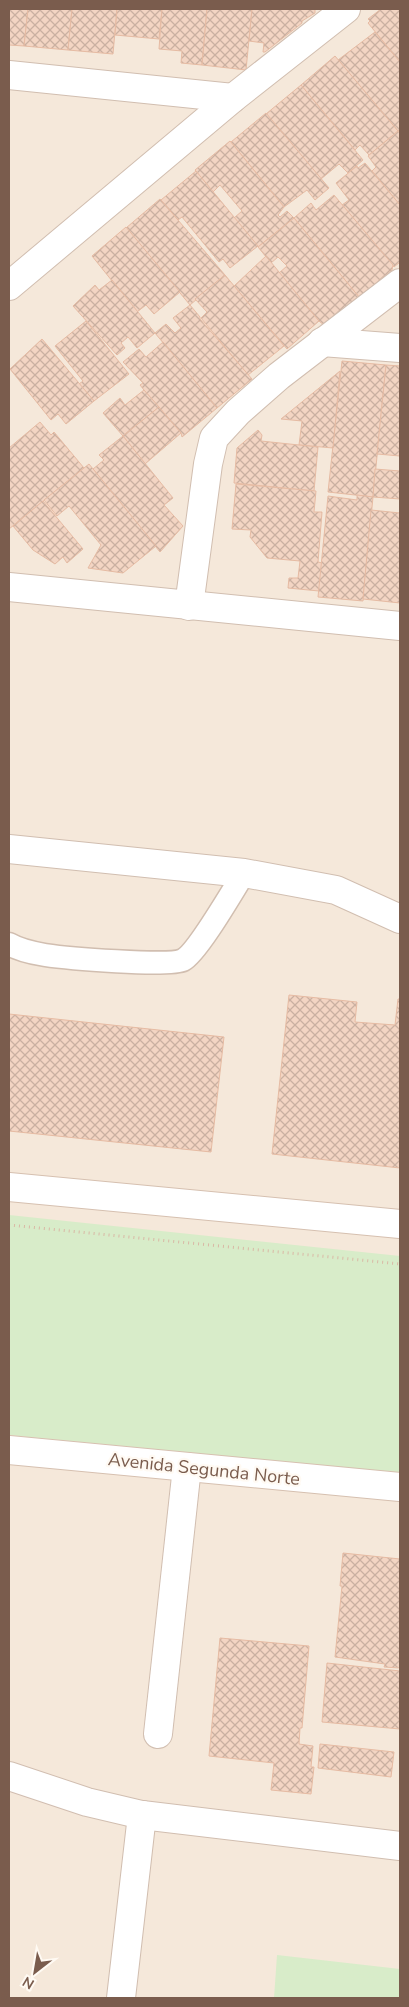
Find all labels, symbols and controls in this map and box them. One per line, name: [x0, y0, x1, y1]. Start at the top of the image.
street label: Avenida Segunda Norte: [107, 1447, 301, 1491]
north arrow: [10, 1947, 60, 1997]
text: N: [19, 1972, 38, 1994]

